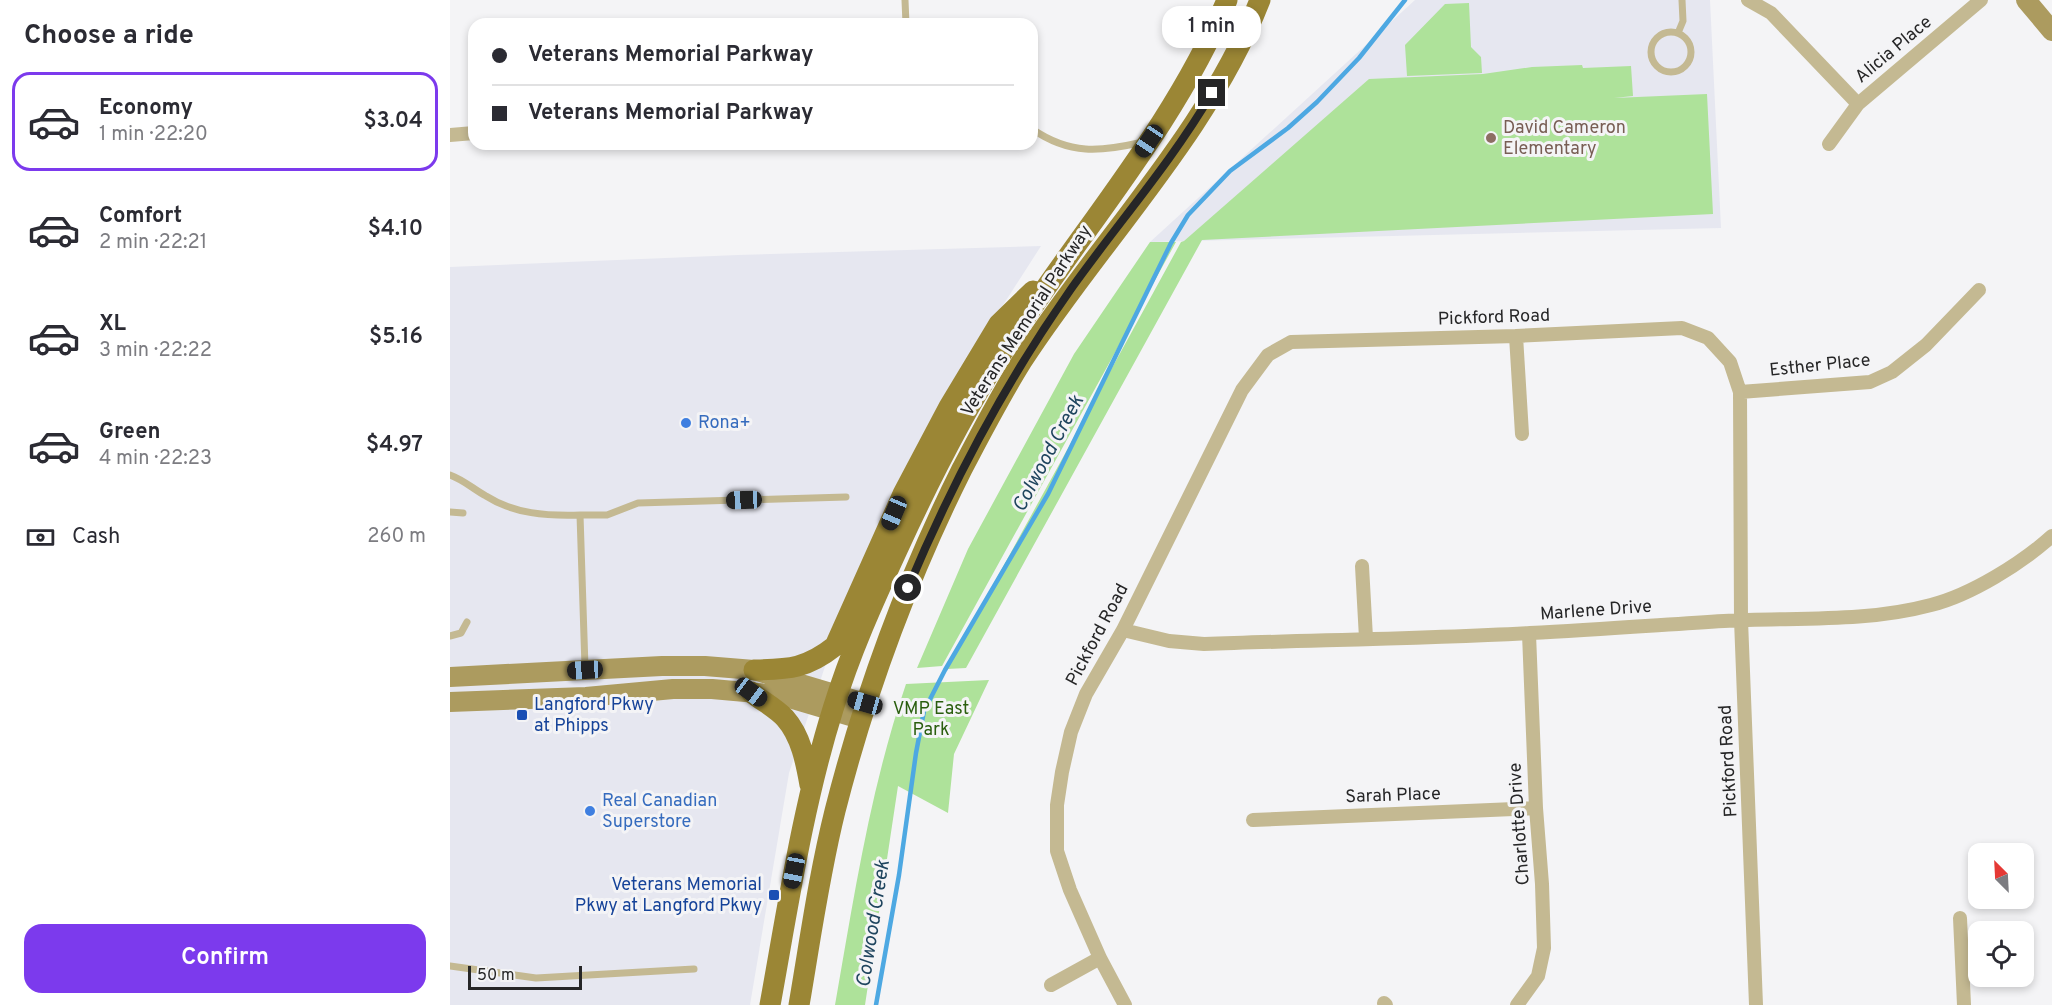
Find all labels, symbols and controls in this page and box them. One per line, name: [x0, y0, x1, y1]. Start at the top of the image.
callout: 1 min: [1162, 6, 1262, 48]
street label: Alicia Place: [1851, 11, 1937, 89]
text: 1 min: [1188, 14, 1235, 40]
text: Choose a ride: [24, 19, 194, 53]
text: Veterans Memorial Parkway: [528, 42, 814, 69]
route end: [1198, 79, 1225, 106]
icon: car: [27, 95, 81, 149]
text: Economy: [99, 95, 193, 122]
text: Veterans Memorial Parkway: [528, 100, 814, 127]
text: $3.04: [363, 108, 423, 135]
place label: David Cameron Elementary: [1503, 117, 1626, 161]
car: [1131, 121, 1167, 161]
text: 1 min · 22:20: [99, 122, 208, 148]
marker: David Cameron Elementary: [1484, 131, 1498, 145]
icon: car: [27, 203, 81, 257]
text: Comfort: [99, 203, 182, 230]
text: $4.10: [368, 216, 423, 243]
street label: Veterans Memorial Parkway: [957, 221, 1097, 421]
text: 2 min · 22:21: [99, 230, 207, 256]
street label: Pickford Road: [1437, 305, 1551, 331]
icon: car: [27, 311, 81, 365]
text: XL: [99, 311, 126, 338]
text: $5.16: [369, 324, 423, 351]
text: 3 min · 22:22: [99, 338, 212, 364]
street label: Esther Place: [1768, 349, 1872, 383]
water label: Colwood Creek: [1007, 390, 1091, 517]
place label: Rona+: [698, 412, 751, 435]
marker: Rona+: [679, 416, 693, 430]
icon: car: [27, 419, 81, 473]
text: Green: [99, 419, 161, 446]
text: $4.97: [366, 432, 423, 459]
text: 4 min · 22:23: [99, 446, 212, 472]
car: [726, 490, 762, 510]
car: [879, 493, 909, 533]
icon: cash: [24, 521, 57, 554]
text: Cash: [72, 524, 121, 551]
text: 260 m: [367, 524, 426, 550]
route start: [894, 574, 921, 601]
street label: Pickford Road: [1061, 580, 1135, 690]
street label: Marlene Drive: [1539, 596, 1653, 626]
car: [567, 660, 603, 680]
car: [731, 674, 771, 710]
car: [845, 689, 885, 717]
place label: Langford Pkwy at Phipps: [534, 694, 654, 738]
park label: VMP East Park: [893, 698, 969, 742]
street label: Pickford Road: [1715, 704, 1743, 818]
marker: Langford Pkwy at Phipps: [515, 708, 529, 722]
street label: Charlotte Drive: [1504, 762, 1536, 886]
street label: Sarah Place: [1345, 783, 1441, 809]
place label: Real Canadian Superstore: [602, 790, 717, 834]
marker: Real Canadian Superstore: [583, 804, 597, 818]
north arrow: [1968, 843, 2034, 909]
map controls: [1968, 843, 2034, 987]
car: [782, 852, 806, 890]
water label: Colwood Creek: [851, 858, 897, 990]
place label: Veterans Memorial Pkwy at Langford Pkwy: [575, 874, 762, 918]
marker: Veterans Memorial Pkwy at Langford Pkwy: [767, 888, 781, 902]
button: locate: [1968, 921, 2034, 987]
button: Confirm: [24, 924, 426, 993]
scale bar: [468, 963, 582, 990]
text: 50 m: [477, 966, 515, 986]

